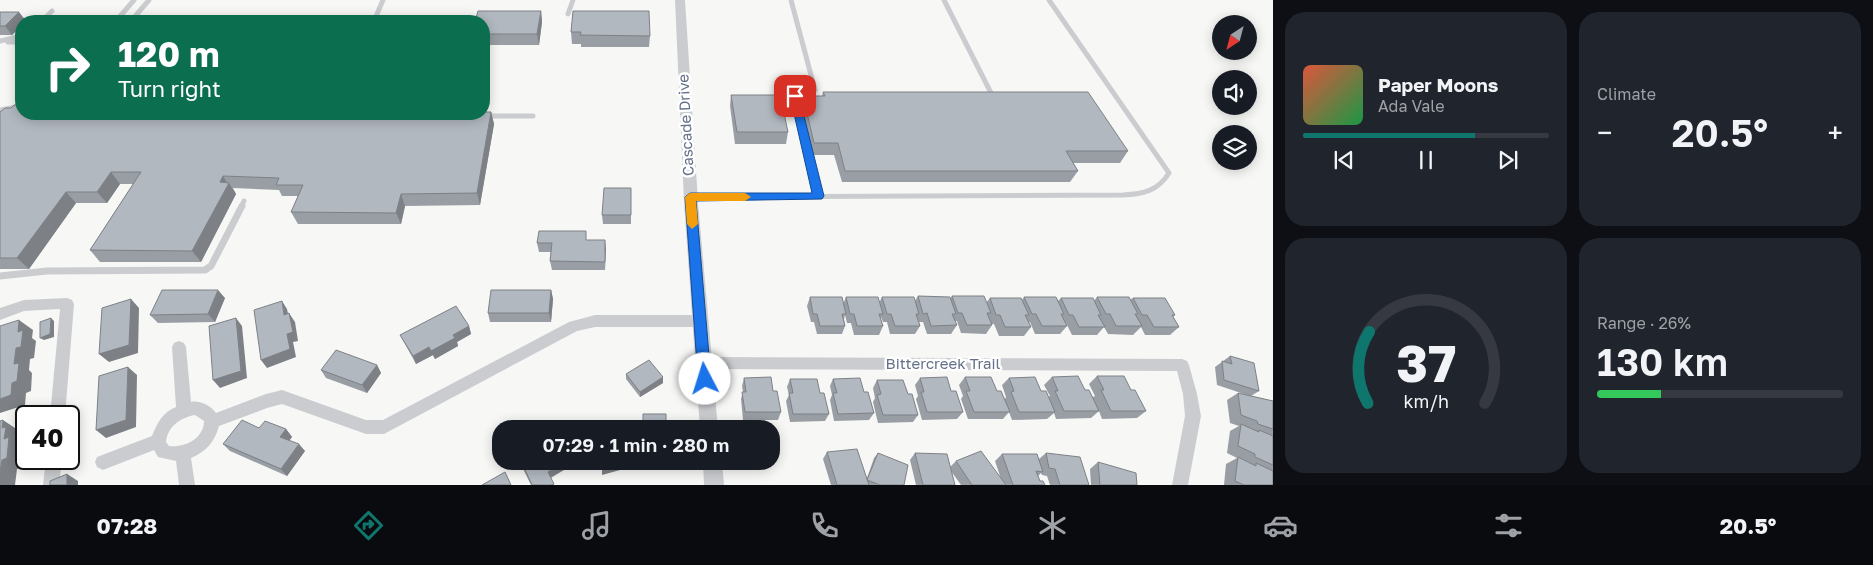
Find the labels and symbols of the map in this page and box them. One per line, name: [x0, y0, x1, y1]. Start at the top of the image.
north arrow: [1212, 15, 1258, 60]
street label: Cascade Drive: [673, 73, 697, 177]
pin: [774, 75, 816, 117]
position arrow: [678, 352, 730, 404]
street label: Bittercreek Trail: [886, 354, 1001, 372]
speed limit sign: 40: [15, 405, 80, 470]

